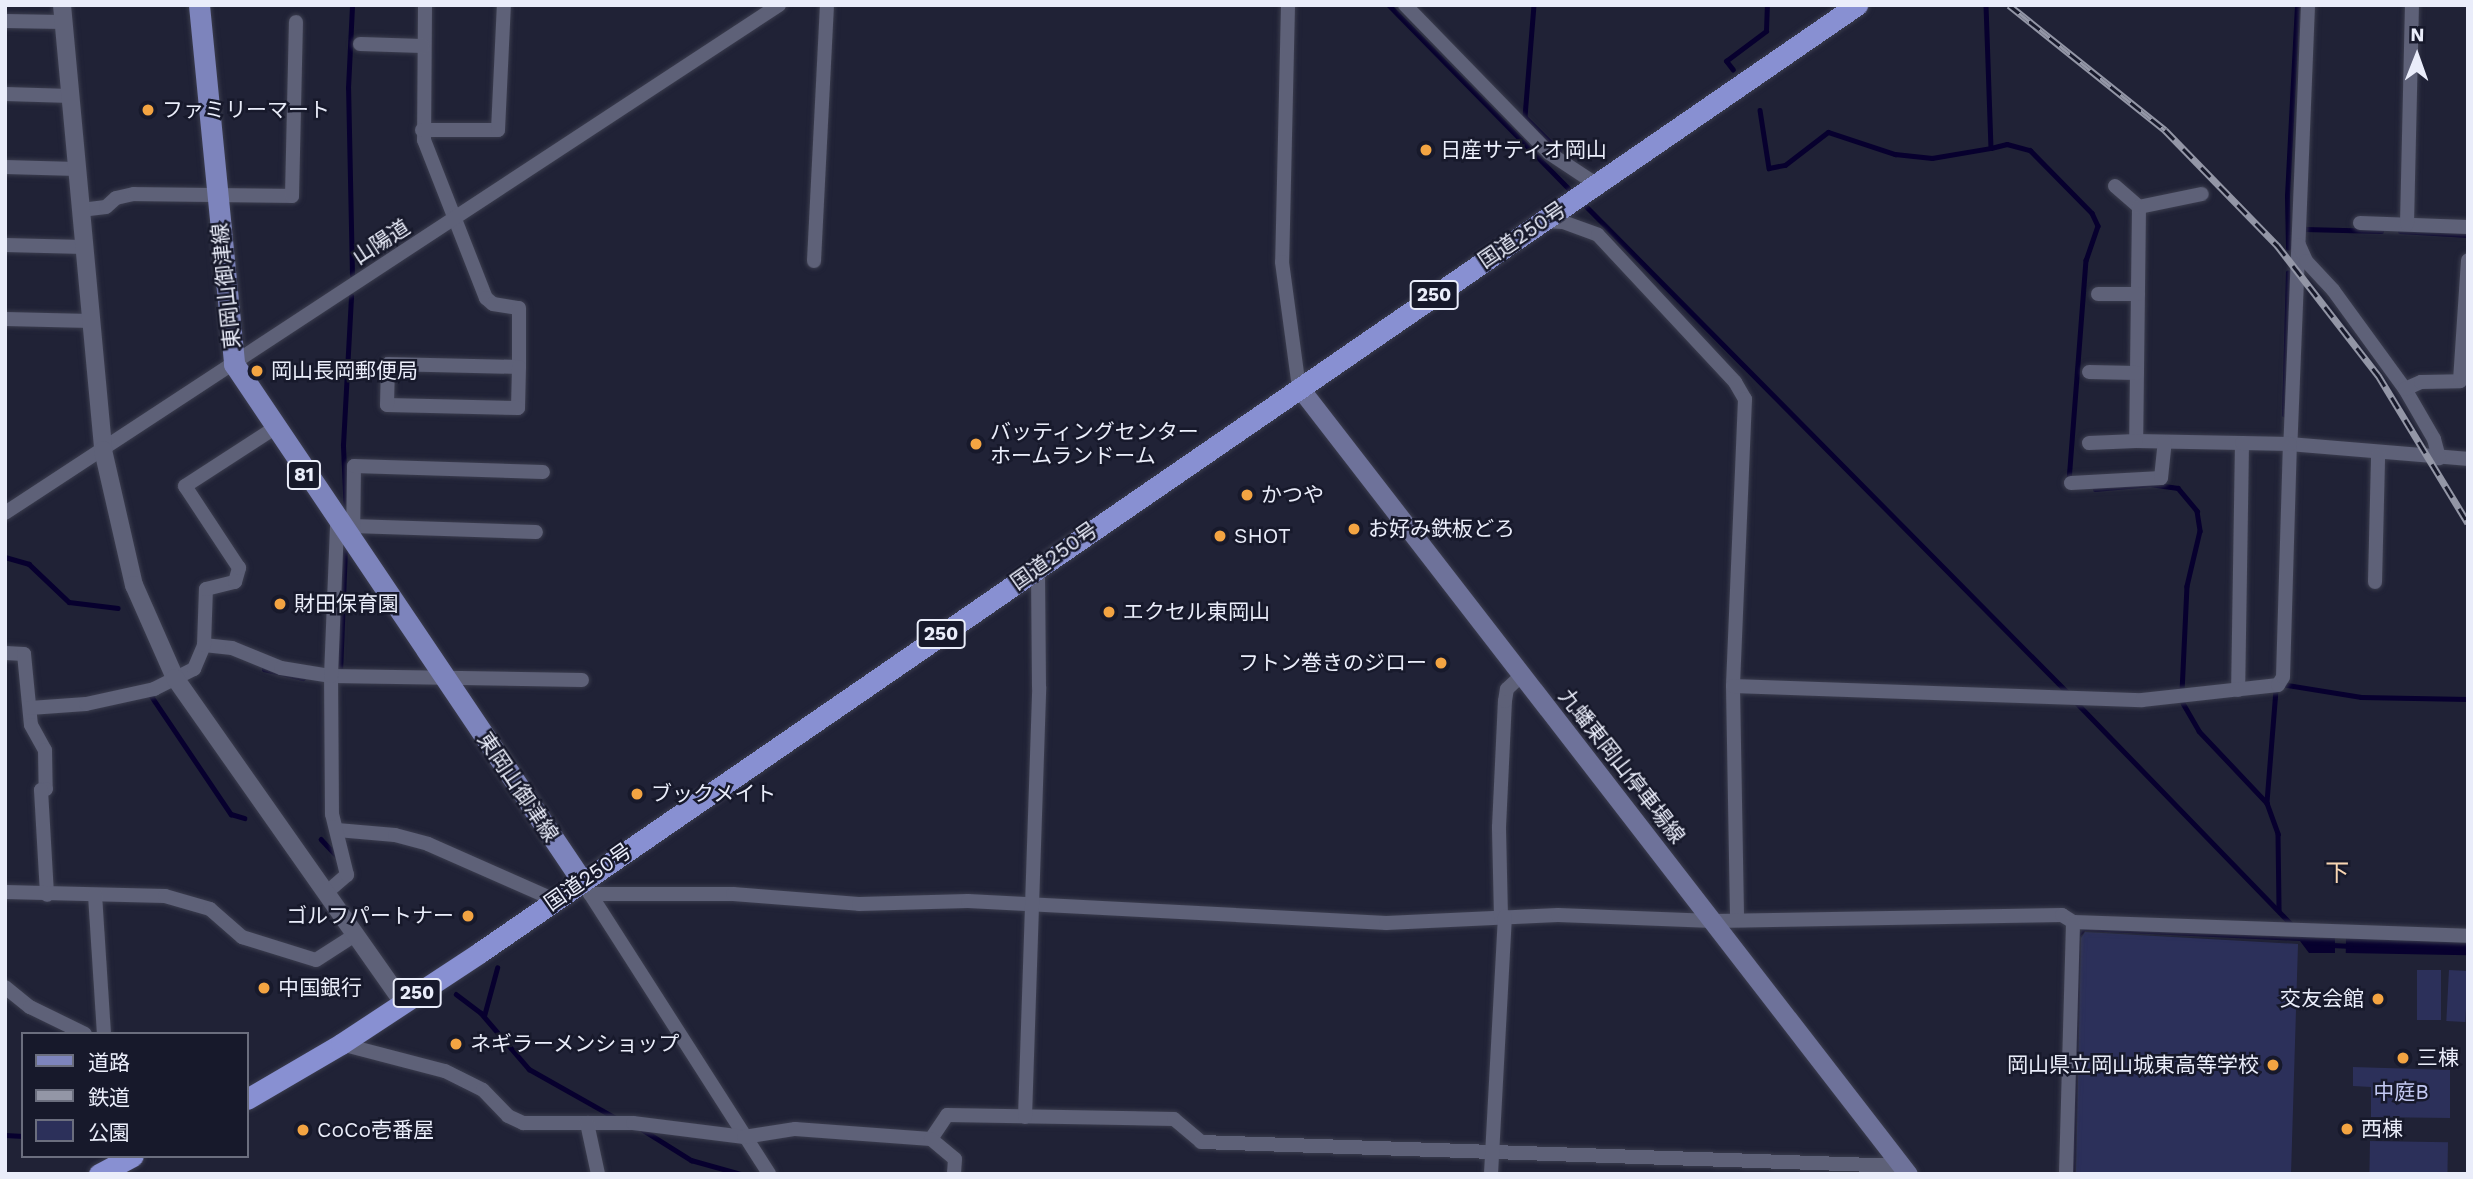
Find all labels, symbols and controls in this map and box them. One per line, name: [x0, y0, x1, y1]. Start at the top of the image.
north arrow: [2382, 21, 2452, 91]
text: N: [2410, 23, 2425, 46]
place label: ファミリーマート: [162, 97, 330, 123]
marker: ファミリーマート: [140, 102, 156, 118]
place label: 日産サティオ岡山: [1440, 137, 1608, 163]
marker: 日産サティオ岡山: [1418, 142, 1434, 158]
street label: 国道250号: [1473, 196, 1571, 274]
street label: 山陽道: [348, 214, 414, 270]
street label: 東岡山御津線: [207, 222, 245, 350]
road number: 250: [1410, 280, 1458, 310]
place label: 岡山長岡郵便局: [271, 358, 418, 384]
marker: 岡山長岡郵便局: [249, 363, 265, 379]
place label: バッティングセンター ホームランドーム: [990, 419, 1200, 469]
marker: バッティングセンター ホームランドーム: [968, 436, 984, 452]
road number: 81: [286, 460, 322, 490]
place label: かつや: [1261, 482, 1324, 508]
marker: かつや: [1239, 487, 1255, 503]
place label: お好み鉄板どろ: [1368, 516, 1515, 542]
street label: 国道250号: [1006, 517, 1102, 595]
marker: お好み鉄板どろ: [1346, 521, 1362, 537]
place label: SHOT: [1234, 523, 1291, 549]
marker: SHOT: [1212, 528, 1228, 544]
place label: 財田保育園: [294, 591, 399, 617]
marker: 財田保育園: [272, 596, 288, 612]
place label: エクセル東岡山: [1123, 599, 1270, 625]
marker: エクセル東岡山: [1101, 604, 1117, 620]
road number: 250: [916, 618, 965, 650]
place label: フトン巻きのジロー: [1238, 650, 1427, 676]
marker: フトン巻きのジロー: [1433, 655, 1449, 671]
street label: 九蟠東岡山停車場線: [1554, 684, 1690, 848]
street label: 東岡山御津線: [472, 728, 564, 846]
place label: ブックメイト: [651, 781, 777, 807]
marker: ブックメイト: [629, 786, 645, 802]
street label: 国道250号: [540, 838, 636, 916]
district label: 下: [2325, 860, 2349, 888]
place label: ゴルフパートナー: [286, 903, 454, 929]
marker: ゴルフパートナー: [460, 908, 476, 924]
place label: 中国銀行: [278, 975, 362, 1001]
road number: 250: [392, 978, 442, 1009]
marker: 中国銀行: [256, 980, 272, 996]
place label: 交友会館: [2280, 986, 2364, 1012]
marker: 交友会館: [2370, 991, 2386, 1007]
place label: ネギラーメンショップ: [470, 1031, 680, 1057]
legend: [21, 1032, 248, 1158]
marker: ネギラーメンショップ: [448, 1036, 464, 1052]
place label: 三棟: [2417, 1045, 2459, 1071]
text: 道路: [88, 1050, 130, 1075]
marker: 三棟: [2395, 1050, 2411, 1066]
place label: 岡山県立岡山城東高等学校: [2007, 1052, 2259, 1078]
marker: 岡山県立岡山城東高等学校: [2265, 1057, 2281, 1073]
park label: 中庭B: [2373, 1079, 2429, 1105]
text: 鉄道: [88, 1085, 130, 1110]
place label: 西棟: [2361, 1116, 2403, 1142]
place label: CoCo壱番屋: [317, 1117, 434, 1143]
text: 公園: [88, 1120, 130, 1145]
marker: 西棟: [2339, 1121, 2355, 1137]
marker: CoCo壱番屋: [295, 1122, 311, 1138]

